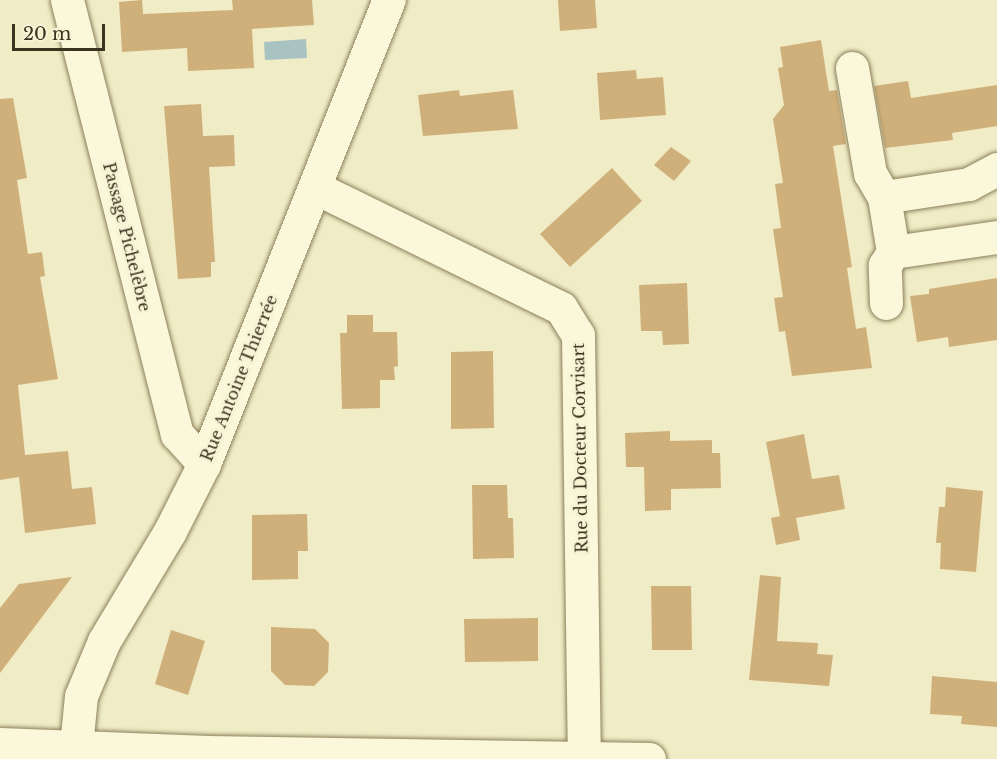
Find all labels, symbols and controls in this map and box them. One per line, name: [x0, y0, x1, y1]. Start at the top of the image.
scale bar: [15, 12, 108, 50]
text: 20 m: [23, 23, 71, 45]
street label: Passage Pichelèbre: [99, 160, 155, 314]
street label: Rue Antoine Thierrée: [197, 291, 281, 465]
street label: Rue du Docteur Corvisart: [569, 343, 591, 553]

